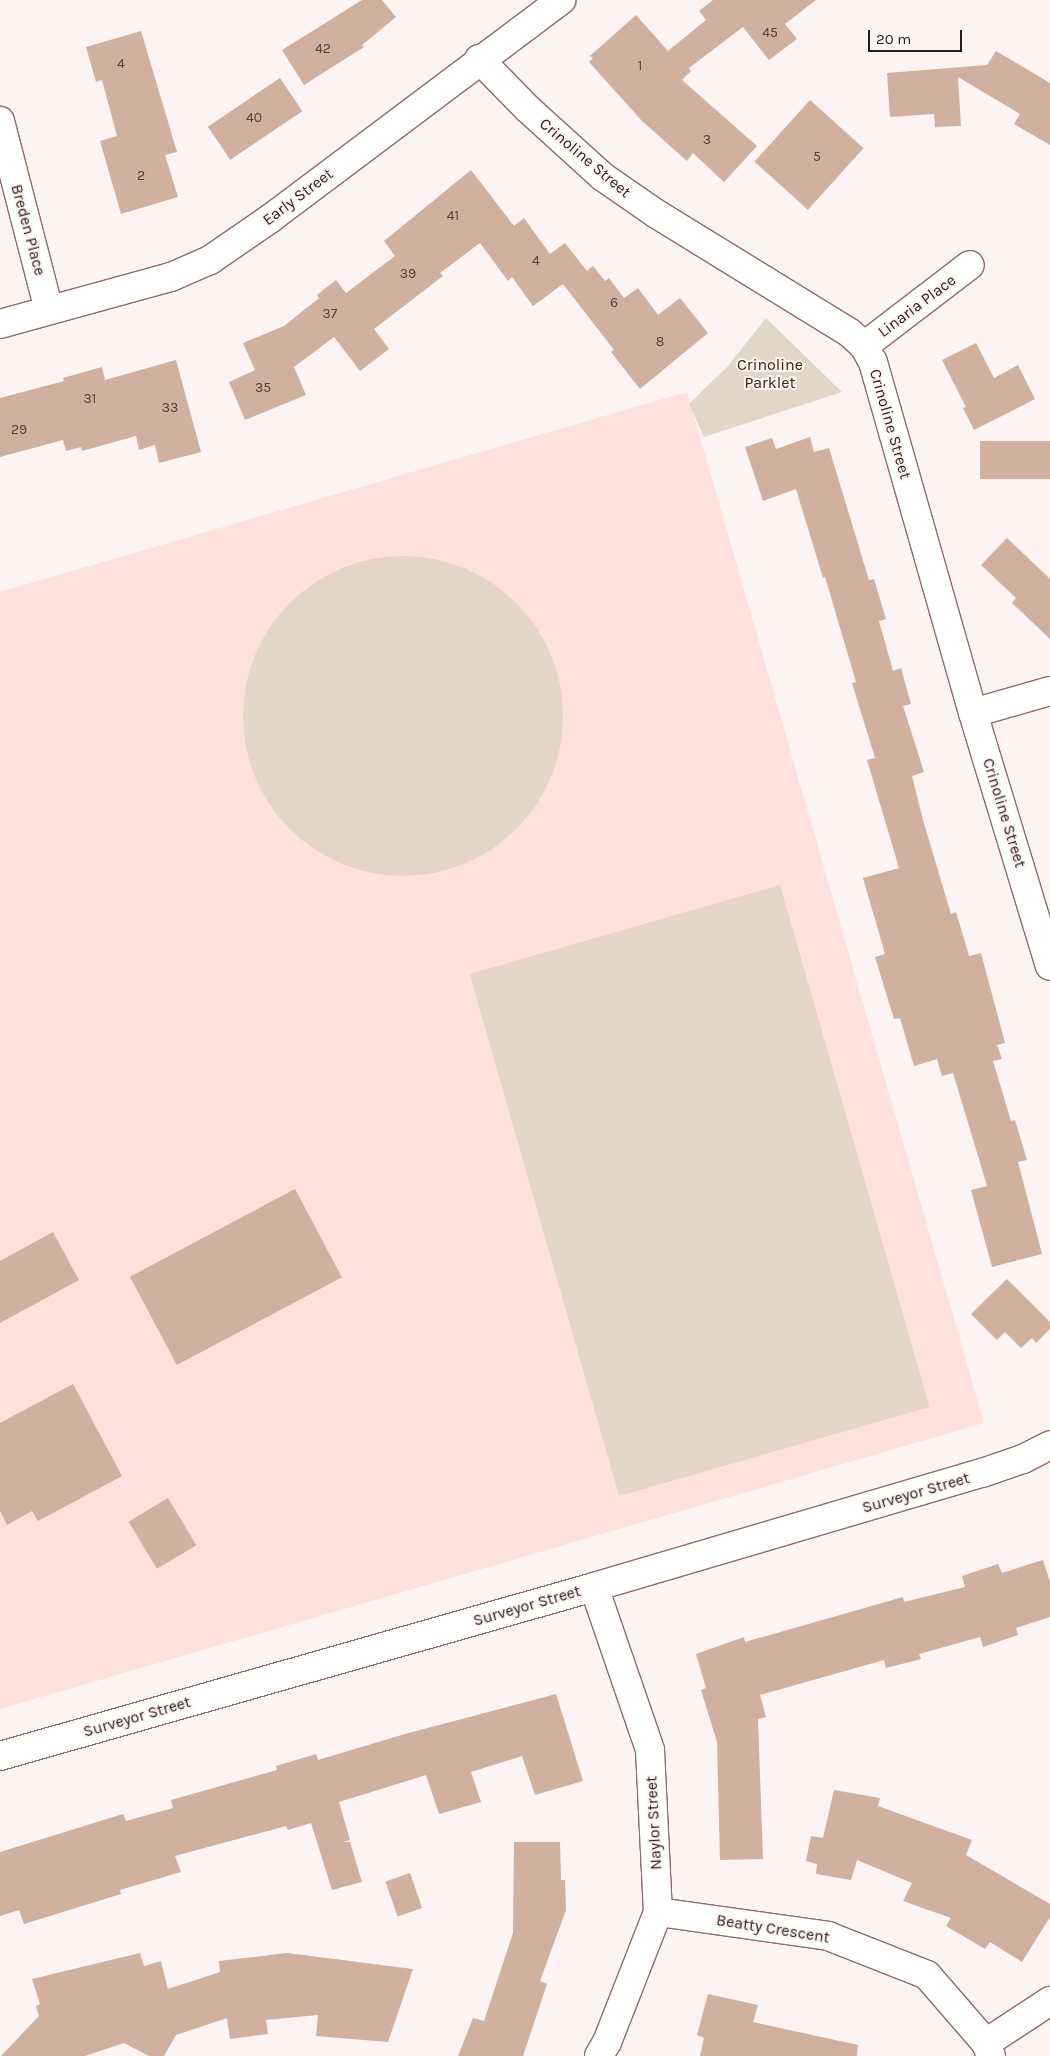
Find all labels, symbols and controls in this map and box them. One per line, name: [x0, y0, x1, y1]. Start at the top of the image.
scale bar: [870, 20, 964, 52]
house number: 45: [762, 25, 778, 41]
text: 20 m: [876, 30, 911, 48]
house number: 42: [315, 41, 331, 57]
house number: 4: [117, 56, 125, 72]
house number: 1: [638, 58, 642, 74]
house number: 40: [246, 110, 262, 126]
street label: Crinoline Street: [535, 114, 635, 202]
house number: 3: [703, 132, 711, 148]
house number: 5: [813, 149, 821, 165]
street label: Early Street: [259, 164, 337, 230]
house number: 2: [137, 168, 145, 184]
street label: Breden Place: [7, 182, 49, 278]
house number: 41: [447, 208, 459, 224]
house number: 4: [532, 253, 540, 269]
house number: 39: [400, 266, 416, 282]
street label: Linaria Place: [874, 271, 960, 341]
house number: 6: [610, 295, 618, 311]
house number: 37: [323, 306, 337, 322]
house number: 8: [656, 334, 664, 350]
park label: Crinoline Parklet: [737, 355, 803, 393]
street label: Crinoline Street: [865, 367, 915, 481]
house number: 35: [255, 380, 271, 396]
house number: 31: [84, 391, 96, 407]
house number: 33: [162, 400, 178, 416]
house number: 29: [11, 422, 27, 438]
street label: Crinoline Street: [978, 756, 1030, 870]
street label: Surveyor Street: [860, 1468, 972, 1518]
street label: Surveyor Street: [471, 1581, 583, 1631]
street label: Surveyor Street: [81, 1692, 193, 1742]
street label: Naylor Street: [642, 1776, 666, 1870]
street label: Beatty Crescent: [715, 1911, 831, 1947]

